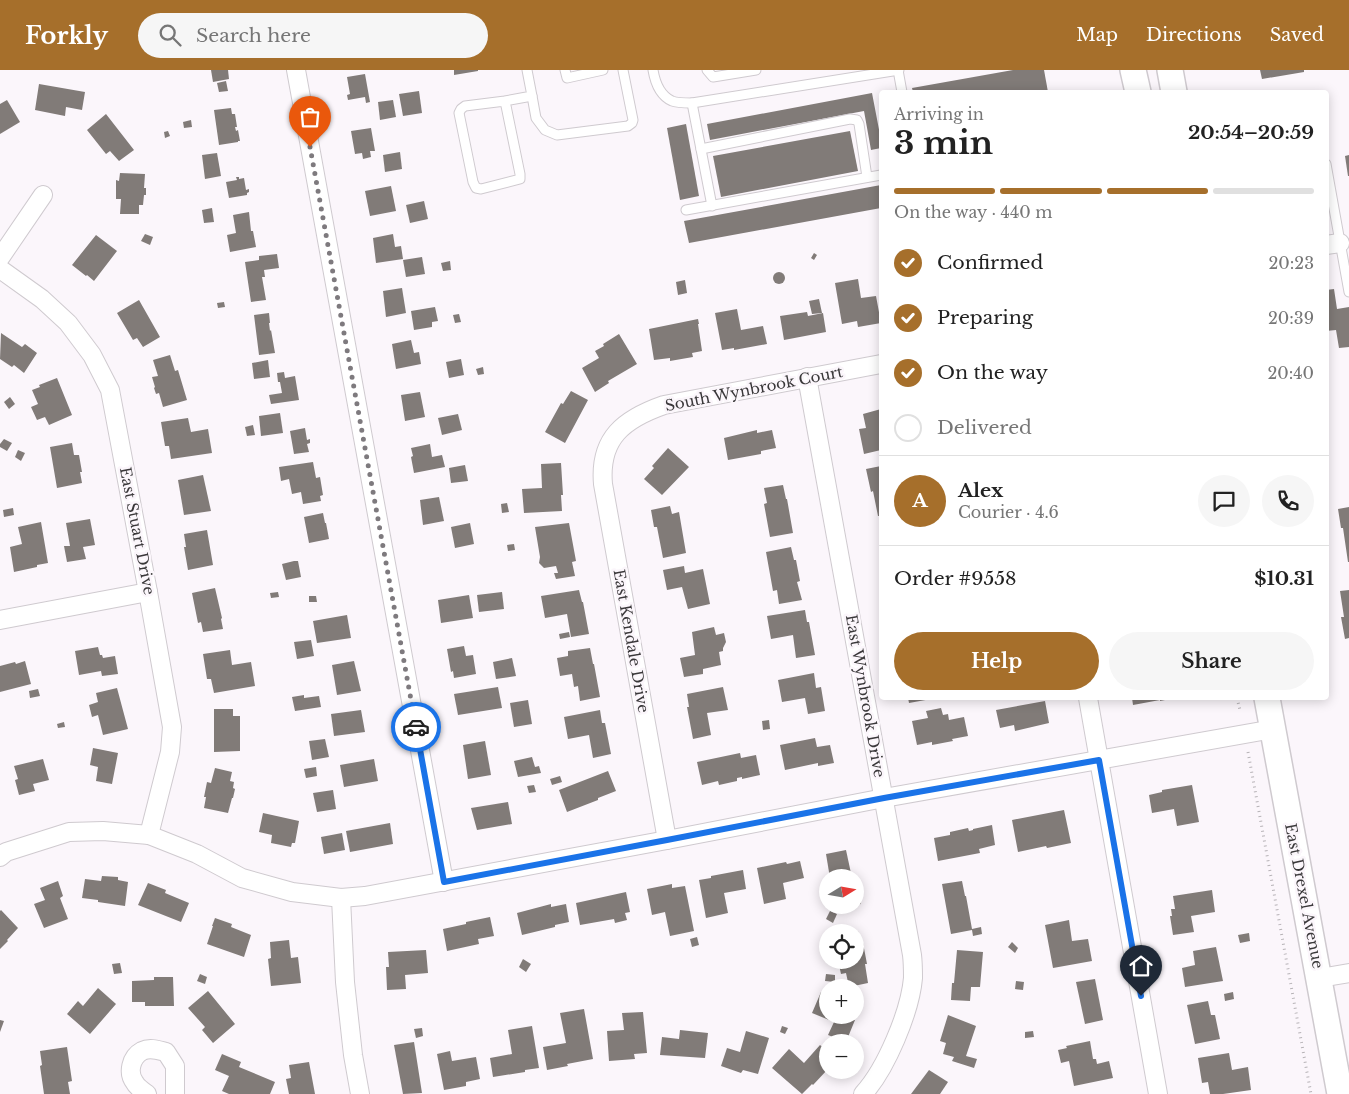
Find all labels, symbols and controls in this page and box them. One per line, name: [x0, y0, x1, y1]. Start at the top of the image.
search box: [138, 13, 488, 58]
text: Forkly: [25, 21, 108, 50]
icon: search: [156, 21, 184, 49]
text: Search here: [196, 24, 311, 47]
text: Map: [1076, 24, 1118, 46]
text: Directions: [1146, 24, 1242, 46]
text: Saved: [1270, 24, 1324, 46]
pin: [289, 96, 331, 147]
icon: bag: [296, 103, 324, 131]
text: Arriving in: [894, 104, 984, 124]
text: 20:54–20:59: [1188, 121, 1314, 144]
text: 3 min: [894, 123, 993, 163]
text: On the way · 440 m: [894, 202, 1053, 222]
icon: check: [894, 249, 922, 277]
text: Confirmed: [937, 251, 1043, 274]
text: 20:23: [1268, 253, 1314, 273]
icon: check: [894, 304, 922, 332]
text: Preparing: [937, 306, 1033, 329]
text: 20:39: [1268, 308, 1314, 328]
icon: check: [894, 359, 922, 387]
text: On the way: [937, 361, 1048, 384]
street label: South Wynbrook Court: [663, 362, 845, 415]
text: 20:40: [1267, 363, 1314, 383]
text: Delivered: [937, 416, 1032, 439]
street label: East Stuart Drive: [116, 465, 159, 596]
button: chat: [1198, 475, 1250, 527]
button: phone: [1262, 475, 1314, 527]
text: Alex: [958, 479, 1003, 502]
text: A: [912, 489, 928, 512]
text: Courier · 4.6: [958, 502, 1059, 522]
text: Order #9558: [894, 567, 1017, 590]
text: $10.31: [1254, 567, 1314, 590]
street label: East Kendale Drive: [610, 568, 653, 714]
street label: East Wynbrook Drive: [842, 613, 889, 779]
button: Help: [894, 632, 1099, 690]
button: Share: [1109, 632, 1314, 690]
courier: [391, 702, 441, 752]
icon: car: [402, 713, 430, 741]
street label: East Drexel Avenue: [1281, 822, 1328, 970]
north arrow: [819, 869, 864, 914]
map controls: [819, 869, 864, 1079]
button: locate: [819, 924, 864, 969]
pin: [1120, 945, 1162, 996]
icon: home: [1127, 952, 1155, 980]
button: +: [819, 979, 864, 1024]
button: −: [819, 1034, 864, 1079]

